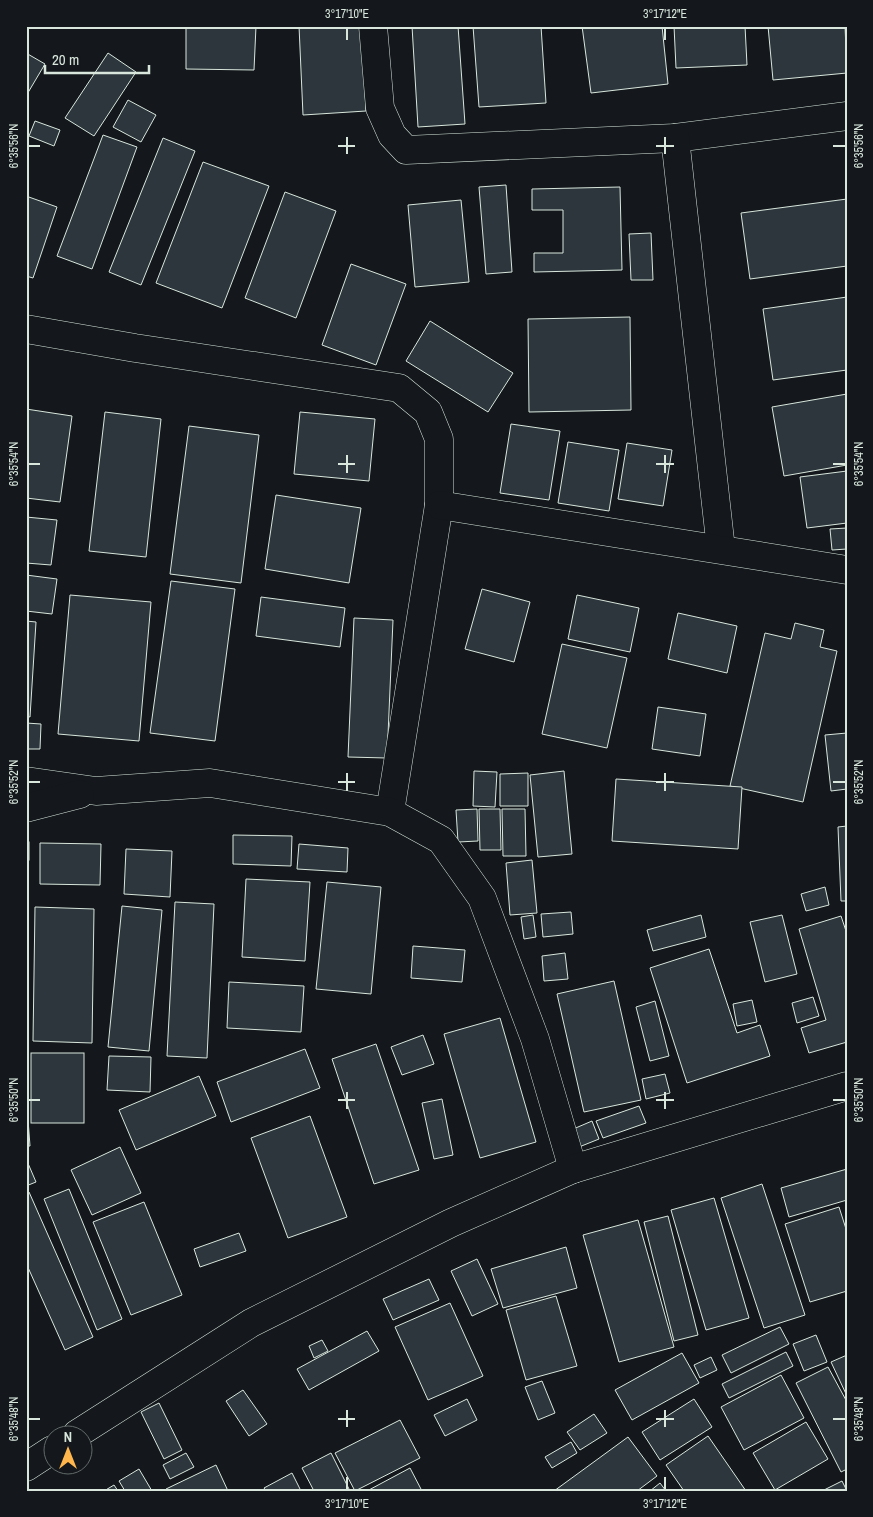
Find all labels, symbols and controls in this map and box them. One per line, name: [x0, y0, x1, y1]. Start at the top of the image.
text: 3°17'10"E: [325, 6, 369, 22]
text: 3°17'12"E: [643, 6, 687, 22]
scale bar: [45, 42, 149, 74]
text: 20 m: [52, 49, 79, 70]
text: 6°35'56"N: [6, 124, 22, 168]
text: 6°35'56"N: [851, 124, 867, 168]
text: 6°35'54"N: [6, 442, 22, 486]
text: 6°35'54"N: [851, 442, 867, 486]
text: 6°35'52"N: [6, 760, 22, 804]
text: 6°35'52"N: [851, 760, 867, 804]
text: 6°35'50"N: [6, 1078, 22, 1122]
text: 6°35'50"N: [851, 1078, 867, 1122]
text: 6°35'48"N: [6, 1397, 22, 1441]
text: 6°35'48"N: [851, 1397, 867, 1441]
north arrow: [42, 1424, 92, 1474]
text: N: [64, 1428, 72, 1446]
text: 3°17'10"E: [325, 1496, 369, 1512]
text: 3°17'12"E: [643, 1496, 687, 1512]

